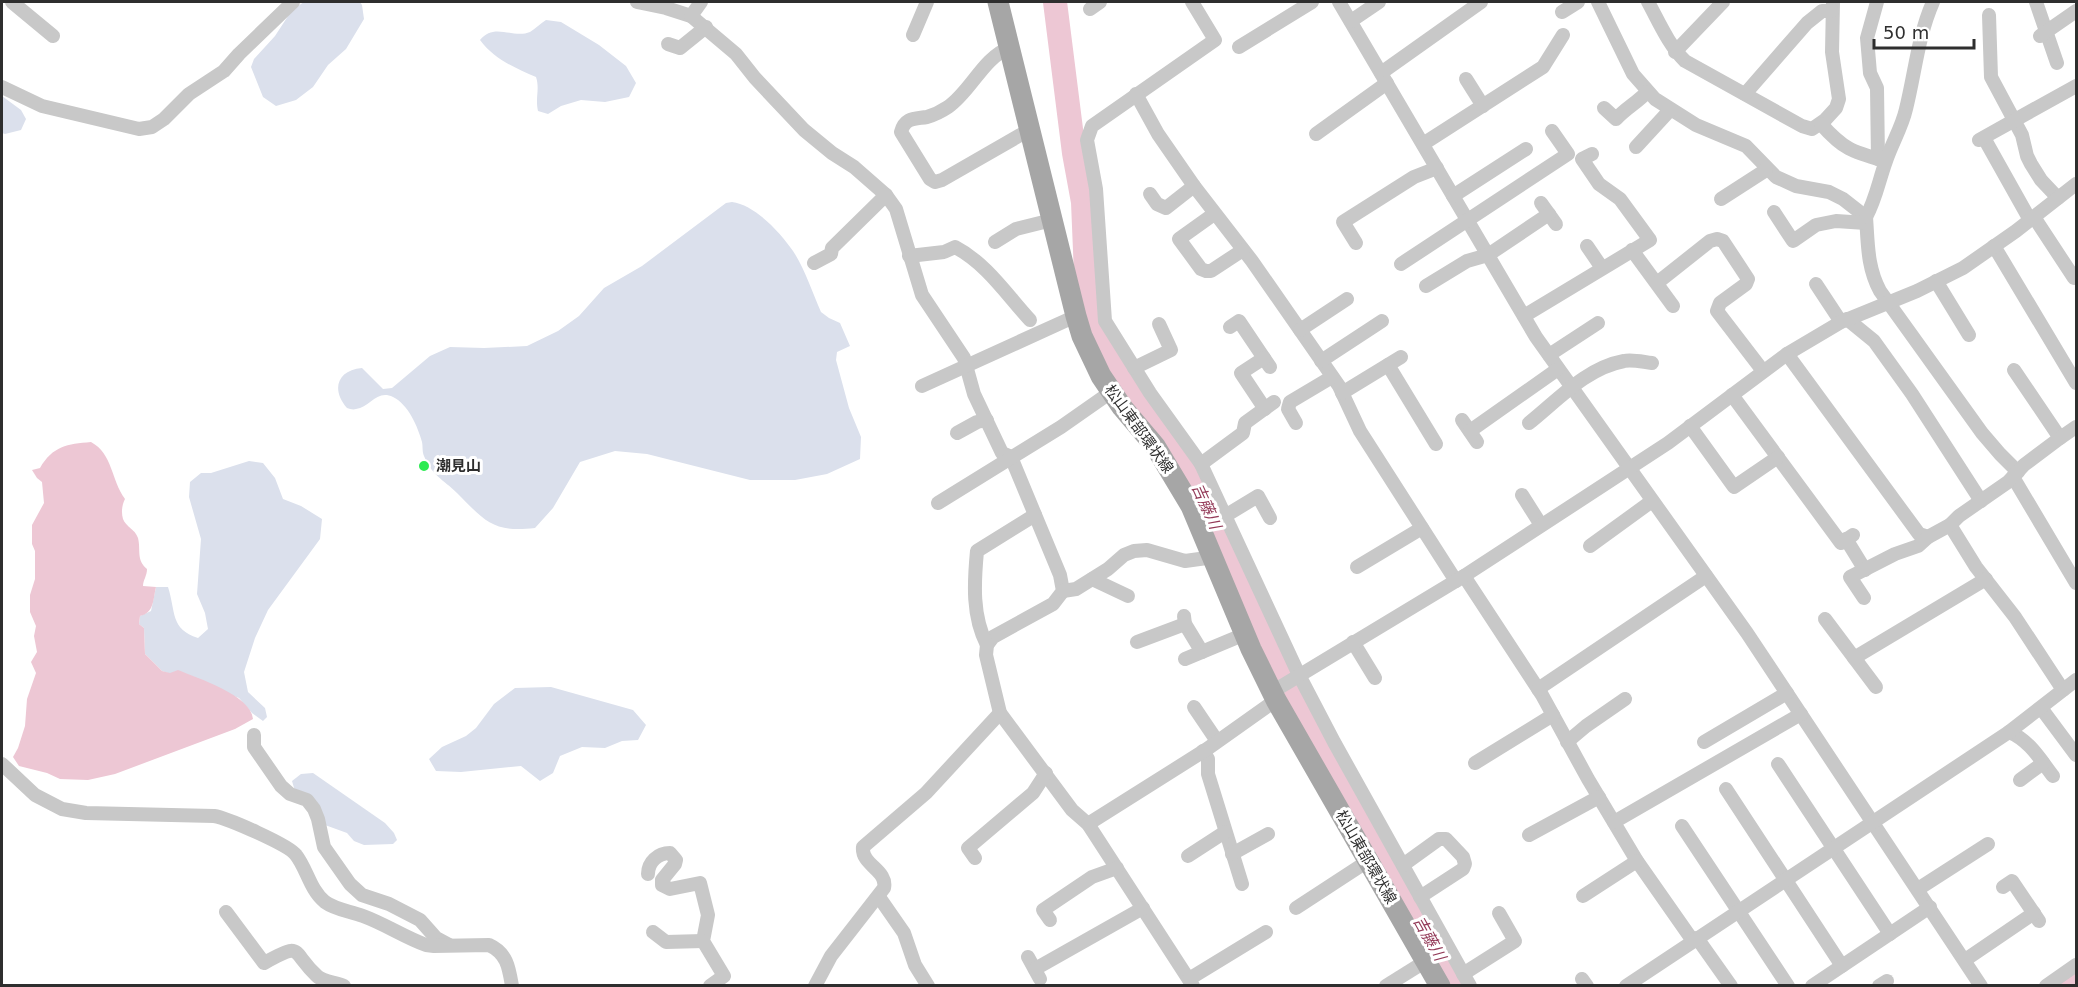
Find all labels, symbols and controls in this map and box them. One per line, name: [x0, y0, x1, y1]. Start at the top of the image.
scale bar: [1874, 12, 1974, 50]
text: 50 m: [1883, 22, 1929, 43]
street label: 松山東部環状線: [1101, 381, 1177, 477]
place label: 潮見山: [436, 457, 481, 475]
marker: 潮見山: [417, 459, 431, 473]
water label: 吉藤川: [1188, 480, 1226, 534]
street label: 松山東部環状線: [1332, 807, 1400, 907]
water label: 吉藤川: [1410, 913, 1450, 966]

